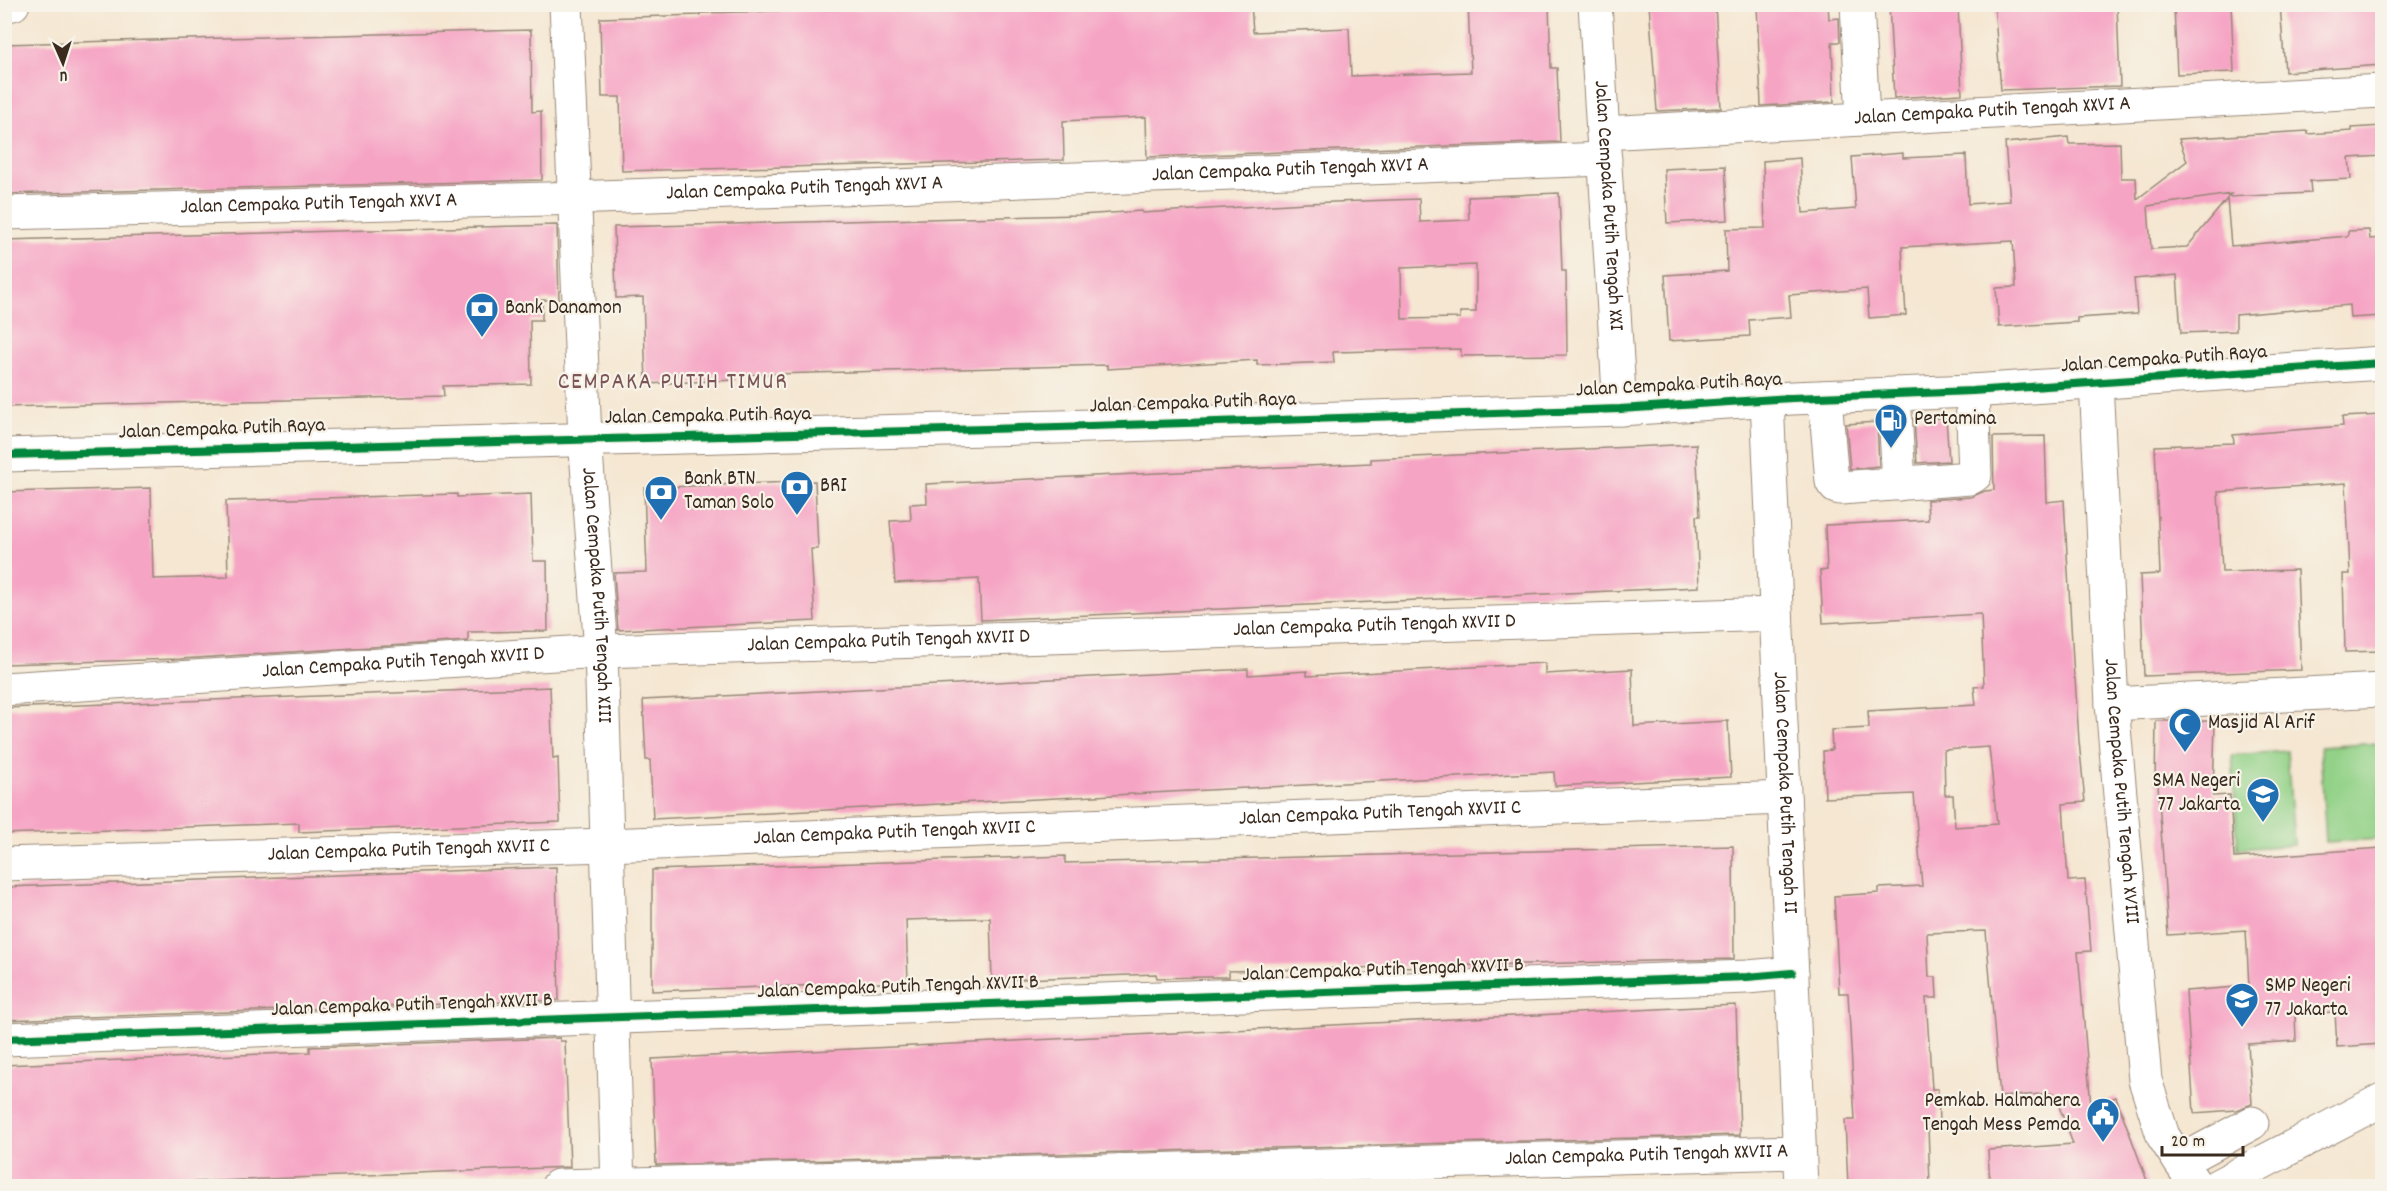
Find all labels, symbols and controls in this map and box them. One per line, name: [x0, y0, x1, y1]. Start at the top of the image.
north arrow: [33, 33, 93, 93]
text: U: [59, 64, 68, 87]
street label: Jalan Cempaka Putih Tengah XXI: [1585, 80, 1630, 332]
street label: Jalan Cempaka Putih Tengah XXVI A: [1853, 90, 2132, 134]
street label: Jalan Cempaka Putih Tengah XXVI A: [1151, 151, 1429, 191]
street label: Jalan Cempaka Putih Tengah XXVI A: [666, 169, 944, 209]
street label: Jalan Cempaka Putih Tengah XXVI A: [180, 186, 458, 223]
bank icon: Bank Danamon: [464, 291, 500, 338]
place label: Bank Danamon: [505, 294, 622, 324]
street label: Jalan Cempaka Putih Raya: [2060, 338, 2269, 382]
district label: CEMPAKA PUTIH TIMUR: [558, 366, 788, 400]
street label: Jalan Cempaka Putih Raya: [1575, 366, 1784, 406]
street label: Jalan Cempaka Putih Raya: [1089, 385, 1298, 423]
street label: Jalan Cempaka Putih Raya: [604, 400, 813, 434]
fuel station icon: Pertamina: [1873, 402, 1909, 449]
place label: Pertamina: [1914, 405, 1997, 435]
street label: Jalan Cempaka Putih Raya: [118, 411, 327, 449]
place label: Bank BTN Taman Solo: [684, 465, 774, 519]
street label: Jalan Cempaka Putih Tengah XIII: [572, 466, 618, 724]
bank icon: BRI: [779, 469, 815, 516]
place label: BRI: [820, 472, 847, 502]
bank icon: Bank BTN Taman Solo: [643, 474, 679, 521]
street label: Jalan Cempaka Putih Tengah XXVII D: [1233, 607, 1516, 646]
street label: Jalan Cempaka Putih Tengah XXVII D: [747, 622, 1031, 661]
street label: Jalan Cempaka Putih Tengah XXVII D: [261, 640, 545, 688]
street label: Jalan Cempaka Putih Tengah XVIII: [2095, 658, 2146, 926]
street label: Jalan Cempaka Putih Tengah II: [1764, 671, 1804, 915]
mosque icon: Masjid Al Arif: [2167, 706, 2203, 753]
place label: Masjid Al Arif: [2208, 709, 2315, 739]
place label: SMA Negeri 77 Jakarta: [2152, 767, 2241, 821]
school or university icon: SMA Negeri 77 Jakarta: [2245, 776, 2281, 823]
street label: Jalan Cempaka Putih Tengah XXVII C: [1238, 794, 1522, 835]
street label: Jalan Cempaka Putih Tengah XXVII C: [753, 813, 1036, 854]
street label: Jalan Cempaka Putih Tengah XXVII C: [267, 832, 550, 871]
street label: Jalan Cempaka Putih Tengah XXVII B: [1242, 951, 1524, 991]
street label: Jalan Cempaka Putih Tengah XXVII B: [757, 968, 1039, 1008]
place label: SMP Negeri 77 Jakarta: [2265, 972, 2351, 1026]
school or university icon: SMP Negeri 77 Jakarta: [2224, 981, 2260, 1028]
street label: Jalan Cempaka Putih Tengah XXVII B: [271, 986, 553, 1026]
place label: Pemkab. Halmahera Tengah Mess Pemda: [1922, 1087, 2081, 1141]
public building icon: Pemkab. Halmahera Tengah Mess Pemda: [2085, 1096, 2121, 1143]
scale bar: [2162, 1119, 2243, 1157]
text: 20 m: [2171, 1130, 2205, 1155]
street label: Jalan Cempaka Putih Tengah XXVII A: [1504, 1137, 1789, 1175]

